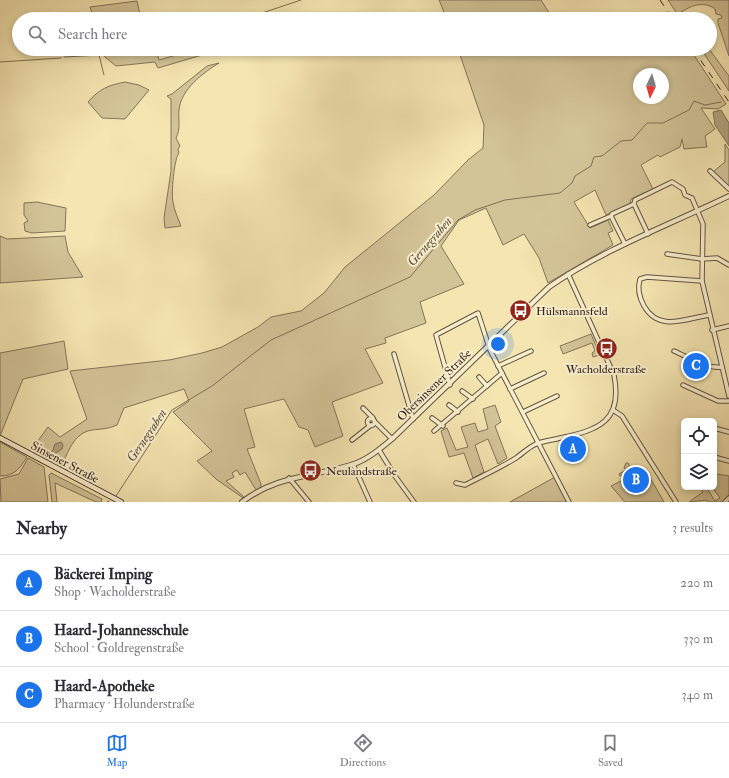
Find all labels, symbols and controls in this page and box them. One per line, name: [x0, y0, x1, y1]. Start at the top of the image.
search box: [12, 12, 717, 56]
icon: search: [26, 23, 48, 45]
text: Search here: [58, 25, 127, 44]
north arrow: [633, 68, 669, 104]
water label: Gernegraben: [404, 214, 456, 270]
bus stop icon: Hülsmannsfeld: [508, 298, 534, 324]
place label: Hülsmannsfeld: [536, 304, 608, 319]
your location: [488, 334, 508, 354]
bus stop icon: Wacholderstraße: [593, 335, 619, 361]
street label: Obersinsener Straße: [394, 346, 475, 425]
pin: C: [683, 351, 709, 381]
place label: Wacholderstraße: [565, 362, 646, 377]
water label: Gernegraben: [123, 406, 170, 465]
map controls: [681, 418, 717, 490]
button: locate: [681, 418, 717, 454]
pin: A: [560, 434, 586, 464]
street label: Sinsener Straße: [28, 438, 101, 487]
button: layers: [681, 454, 717, 490]
bus stop icon: Neulandstraße: [298, 458, 324, 484]
place label: Neulandstraße: [326, 464, 397, 479]
pin: B: [623, 465, 649, 495]
text: Nearby: [16, 518, 67, 539]
text: 3 results: [672, 520, 713, 536]
text: Bäckerei Imping: [54, 565, 153, 584]
text: A: [25, 575, 33, 591]
text: 220 m: [680, 575, 713, 591]
text: Shop · Wacholderstraße: [54, 584, 176, 600]
text: Haard-Johannesschule: [54, 621, 188, 640]
text: B: [25, 631, 33, 647]
text: 330 m: [684, 631, 713, 647]
text: School · Goldregenstraße: [54, 640, 184, 656]
text: Haard-Apotheke: [54, 677, 154, 696]
text: C: [24, 687, 34, 703]
text: 340 m: [682, 687, 713, 703]
text: Pharmacy · Holunderstraße: [54, 696, 194, 712]
tab: Map: [106, 732, 128, 769]
tab: Directions: [340, 732, 386, 769]
tab: Saved: [598, 732, 623, 769]

